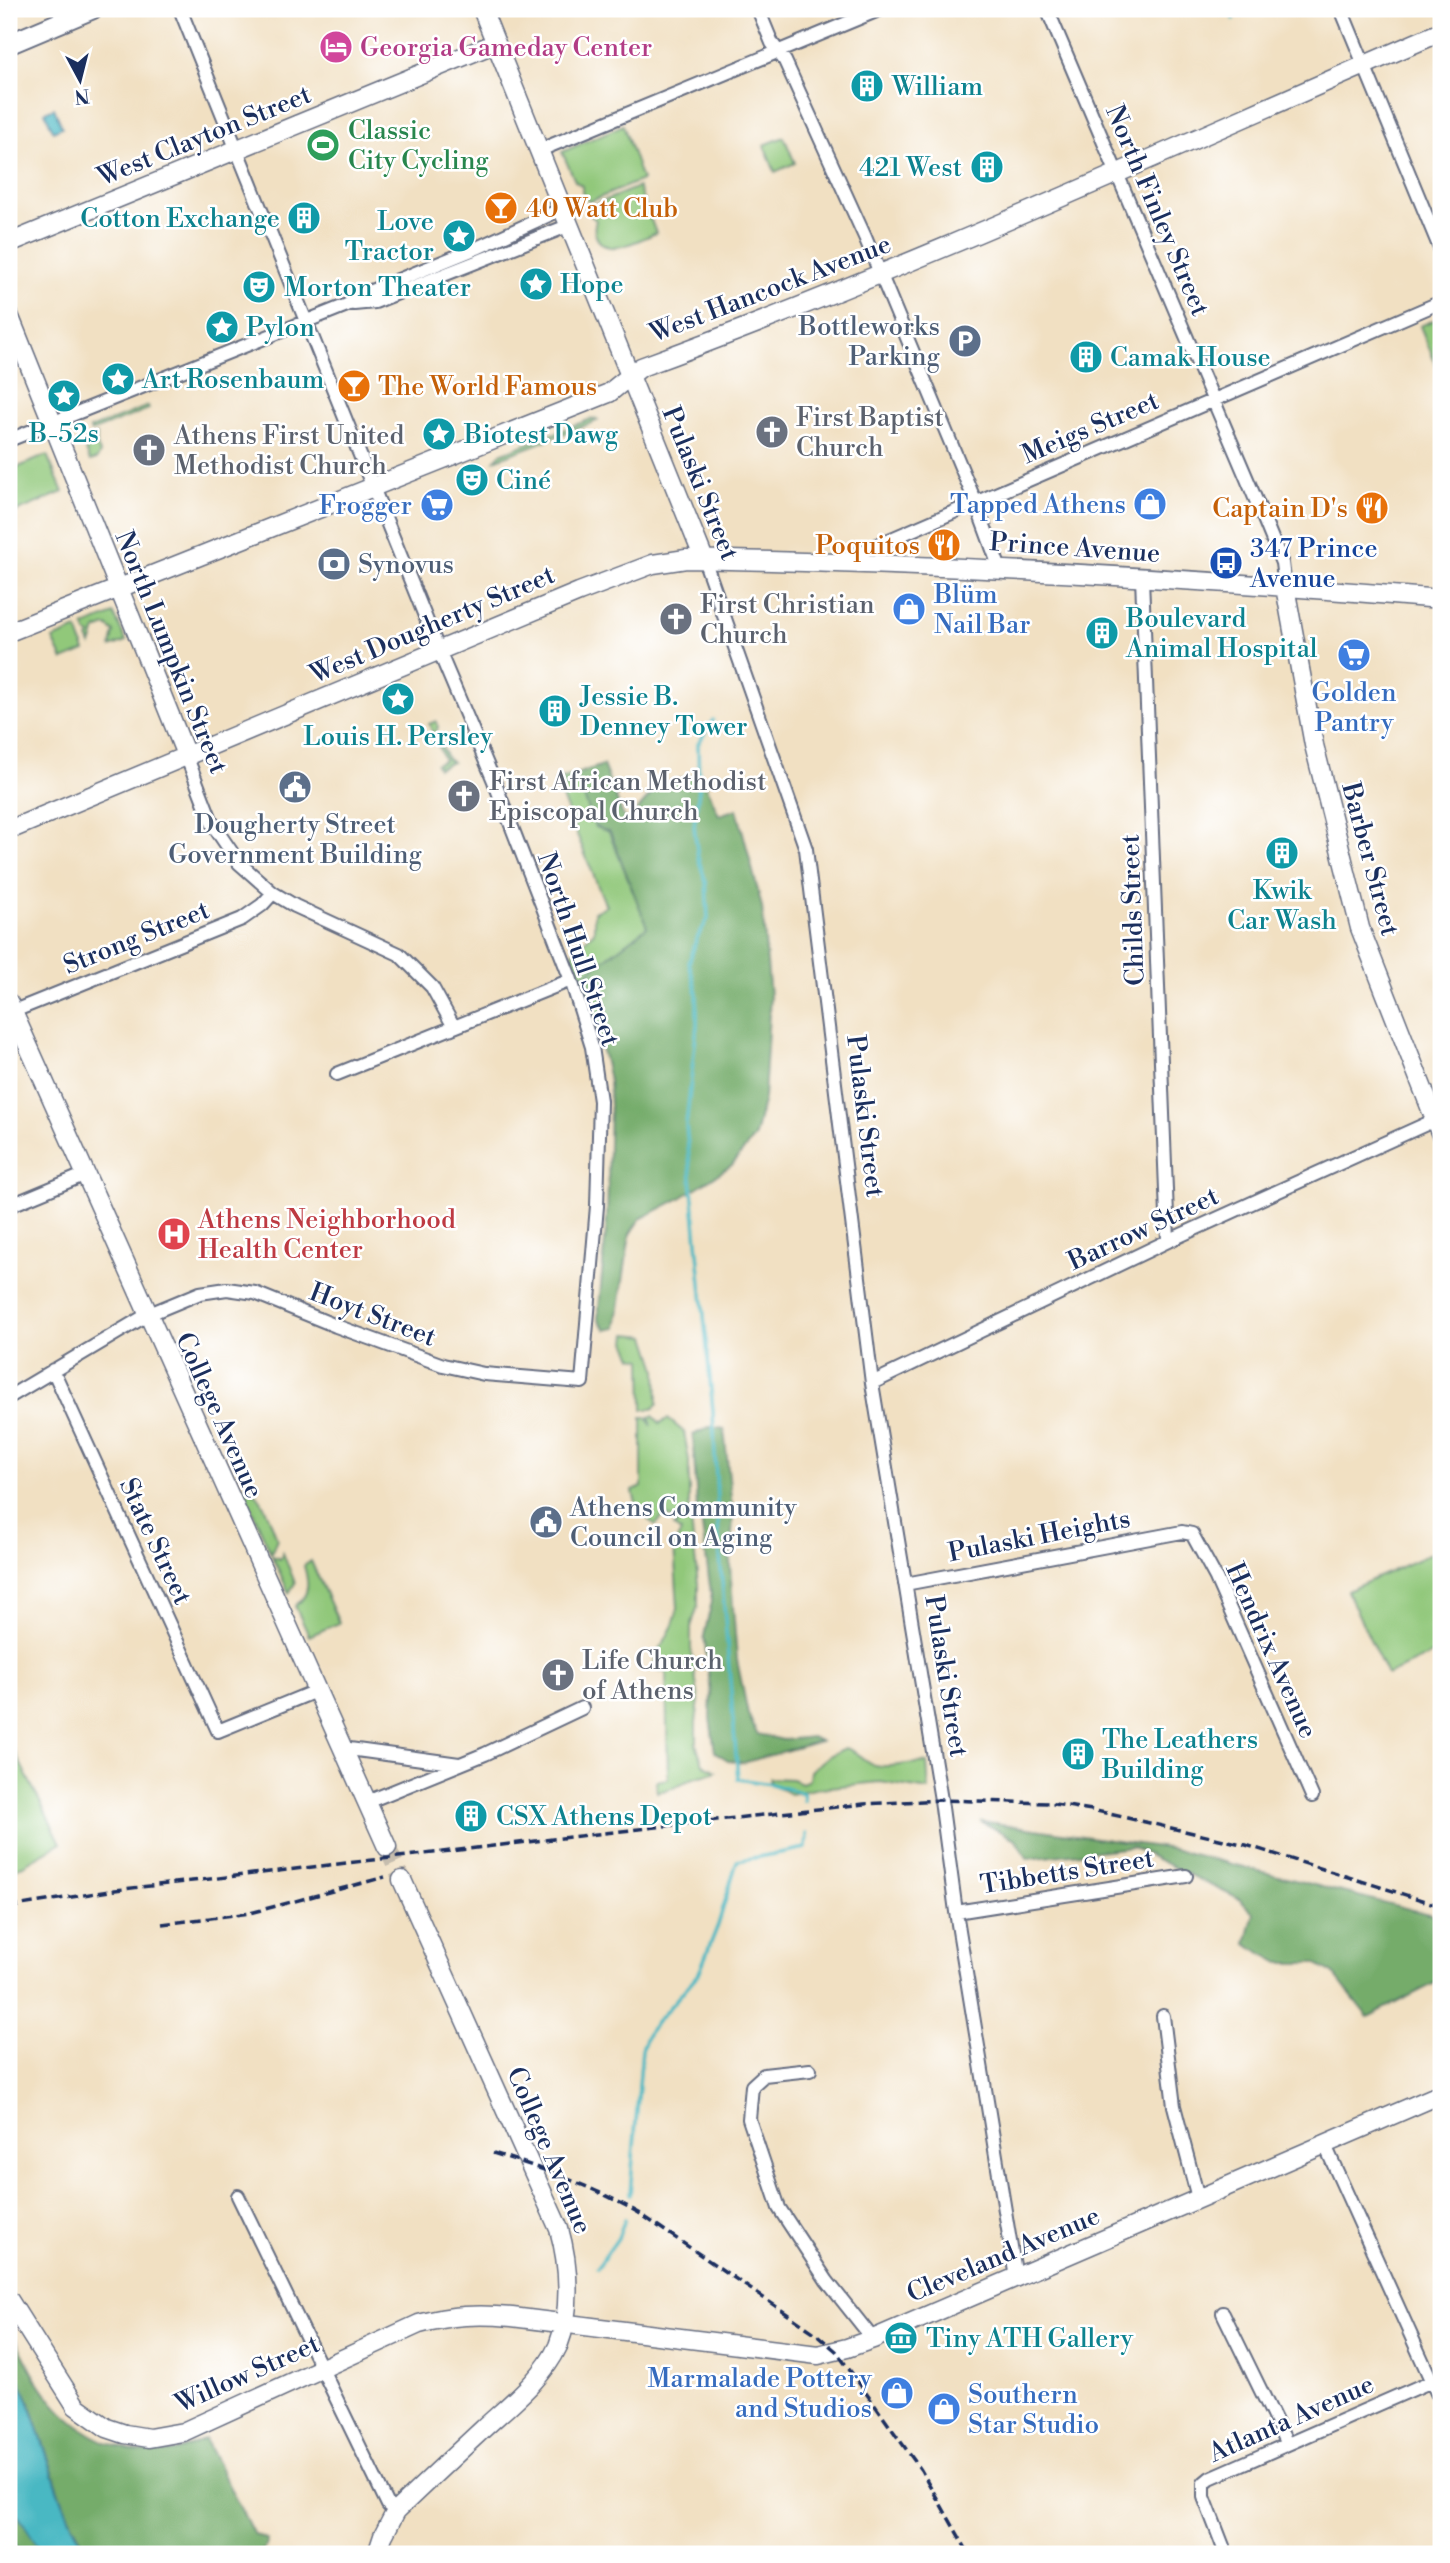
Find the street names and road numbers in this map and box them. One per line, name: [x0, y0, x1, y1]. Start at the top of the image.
street label: West Clayton Street: [92, 79, 316, 194]
street label: North Finley Street: [1098, 100, 1216, 321]
street label: West Hancock Avenue: [644, 228, 896, 350]
street label: Meigs Street: [1017, 385, 1164, 471]
street label: Pulaski Street: [655, 402, 745, 565]
street label: North Lumpkin Street: [108, 526, 234, 779]
street label: Prince Avenue: [989, 526, 1161, 570]
street label: West Dougherty Street: [304, 559, 560, 691]
street label: Barber Street: [1334, 778, 1406, 940]
street label: Childs Street: [1114, 834, 1152, 986]
street label: North Hull Street: [530, 848, 626, 1050]
street label: Strong Street: [59, 894, 214, 982]
street label: Pulaski Street: [839, 1033, 891, 1199]
street label: Barrow Street: [1062, 1180, 1224, 1278]
street label: Hoyt Street: [305, 1276, 440, 1354]
street label: College Avenue: [168, 1327, 270, 1503]
street label: State Street: [112, 1473, 198, 1610]
street label: Pulaski Heights: [946, 1503, 1133, 1569]
street label: Hendrix Avenue: [1218, 1558, 1324, 1743]
street label: Pulaski Street: [917, 1593, 975, 1759]
street label: Tibbetts Street: [978, 1842, 1156, 1901]
street label: College Avenue: [500, 2062, 599, 2239]
street label: Cleveland Avenue: [902, 2200, 1105, 2310]
street label: Willow Street: [169, 2328, 325, 2420]
street label: Atlanta Avenue: [1203, 2368, 1379, 2470]

